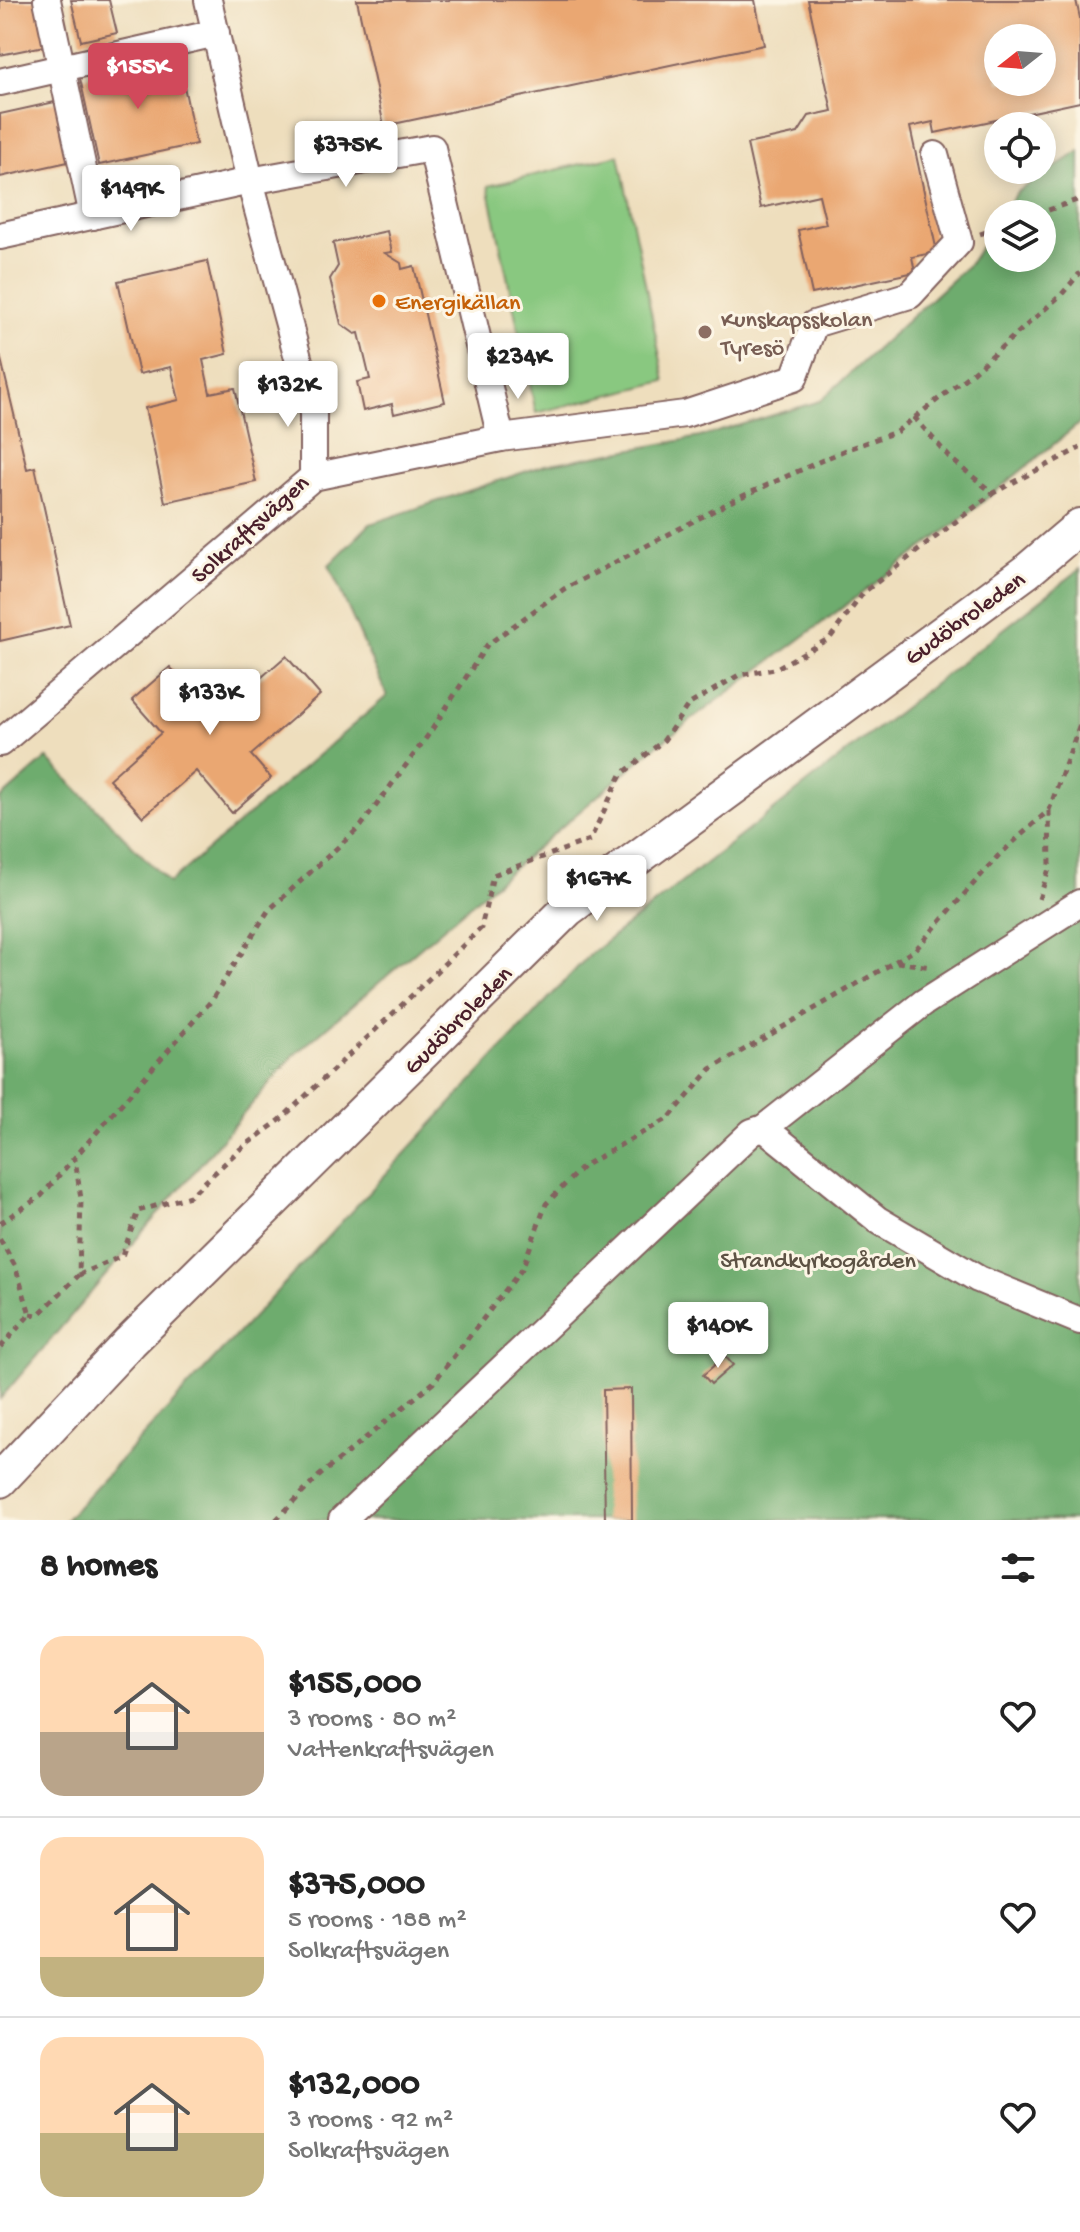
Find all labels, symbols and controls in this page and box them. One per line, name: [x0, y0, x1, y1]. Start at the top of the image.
north arrow: [984, 24, 1056, 96]
map controls: [984, 24, 1056, 272]
pin: $155K: [82, 43, 194, 111]
text: $155K: [106, 53, 170, 84]
button: locate: [984, 112, 1056, 184]
pin: $375K: [290, 121, 402, 189]
text: $375K: [313, 131, 379, 162]
pin: $149K: [75, 165, 187, 233]
text: $149K: [100, 175, 162, 206]
button: layers: [984, 200, 1056, 272]
place label: Energikällan: [395, 290, 521, 319]
marker: Energikällan: [370, 292, 388, 310]
place label: Kunskapsskolan Tyresö: [719, 307, 873, 364]
marker: Kunskapsskolan Tyresö: [696, 323, 714, 341]
pin: $234K: [462, 333, 574, 401]
text: $234K: [486, 343, 550, 374]
pin: $132K: [232, 361, 344, 429]
text: $132K: [257, 371, 319, 402]
street label: Solkraftsvägen: [186, 470, 317, 591]
street label: Gudöbroleden: [900, 566, 1033, 673]
pin: $133K: [154, 669, 266, 737]
text: $133K: [178, 679, 242, 710]
pin: $167K: [541, 855, 653, 923]
text: $167K: [565, 865, 629, 896]
street label: Gudöbroleden: [399, 961, 520, 1082]
park label: Strandkyrkogården: [720, 1248, 916, 1277]
pin: $140K: [662, 1302, 774, 1370]
text: $140K: [686, 1312, 750, 1343]
icon: filters: [996, 1546, 1040, 1590]
text: 8 homes: [40, 1548, 157, 1588]
text: $155,000: [288, 1665, 421, 1705]
icon: home: [104, 1668, 200, 1764]
icon: heart: [996, 1694, 1040, 1738]
text: 3 rooms · 80 m²: [288, 1705, 456, 1736]
text: Vattenkraftsvägen: [288, 1736, 494, 1767]
text: $375,000: [288, 1866, 425, 1906]
icon: home: [104, 1869, 200, 1965]
icon: heart: [996, 1895, 1040, 1939]
text: 5 rooms · 188 m²: [288, 1906, 466, 1937]
text: Solkraftsvägen: [288, 1937, 449, 1968]
text: $132,000: [288, 2066, 420, 2106]
icon: home: [104, 2069, 200, 2165]
icon: heart: [996, 2095, 1040, 2139]
text: 3 rooms · 92 m²: [288, 2106, 453, 2137]
text: Solkraftsvägen: [288, 2137, 449, 2168]

